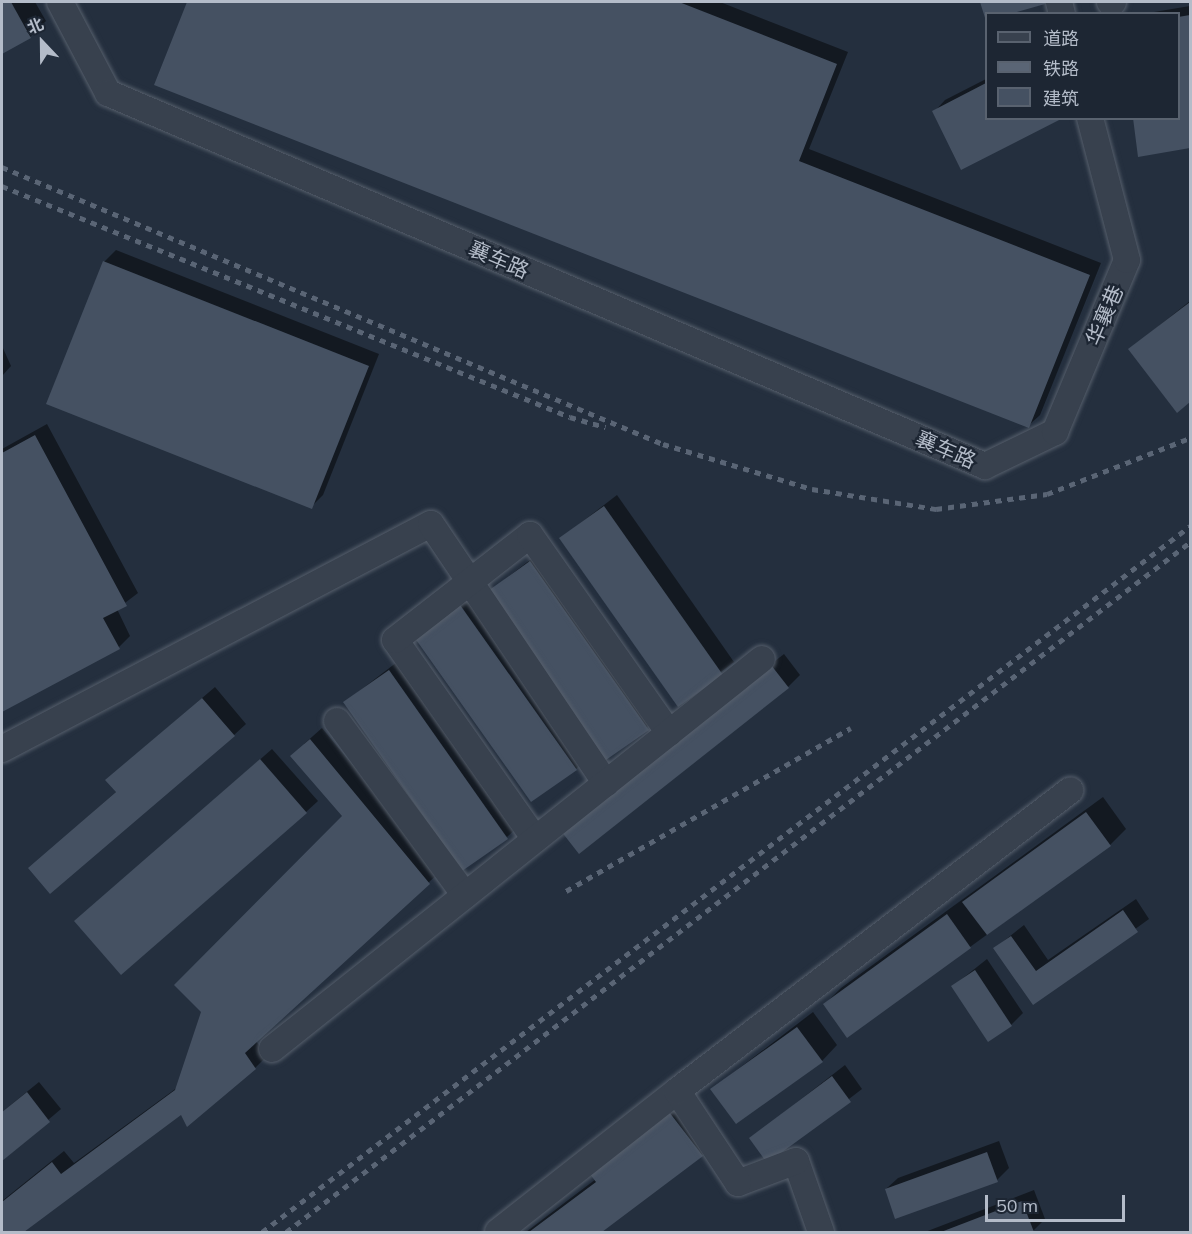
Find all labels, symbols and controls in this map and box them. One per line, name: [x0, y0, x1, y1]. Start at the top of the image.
north arrow: [12, 12, 72, 72]
legend: [985, 12, 1180, 120]
text: 北: [24, 13, 46, 38]
text: 道路: [1043, 27, 1079, 50]
text: 铁路: [1043, 57, 1079, 80]
text: 建筑: [1043, 87, 1079, 110]
street label: 襄车路: [465, 235, 533, 283]
street label: 华襄巷: [1080, 281, 1128, 349]
street label: 襄车路: [912, 425, 980, 473]
scale bar: [988, 1183, 1128, 1221]
text: 50 m: [996, 1194, 1038, 1217]

